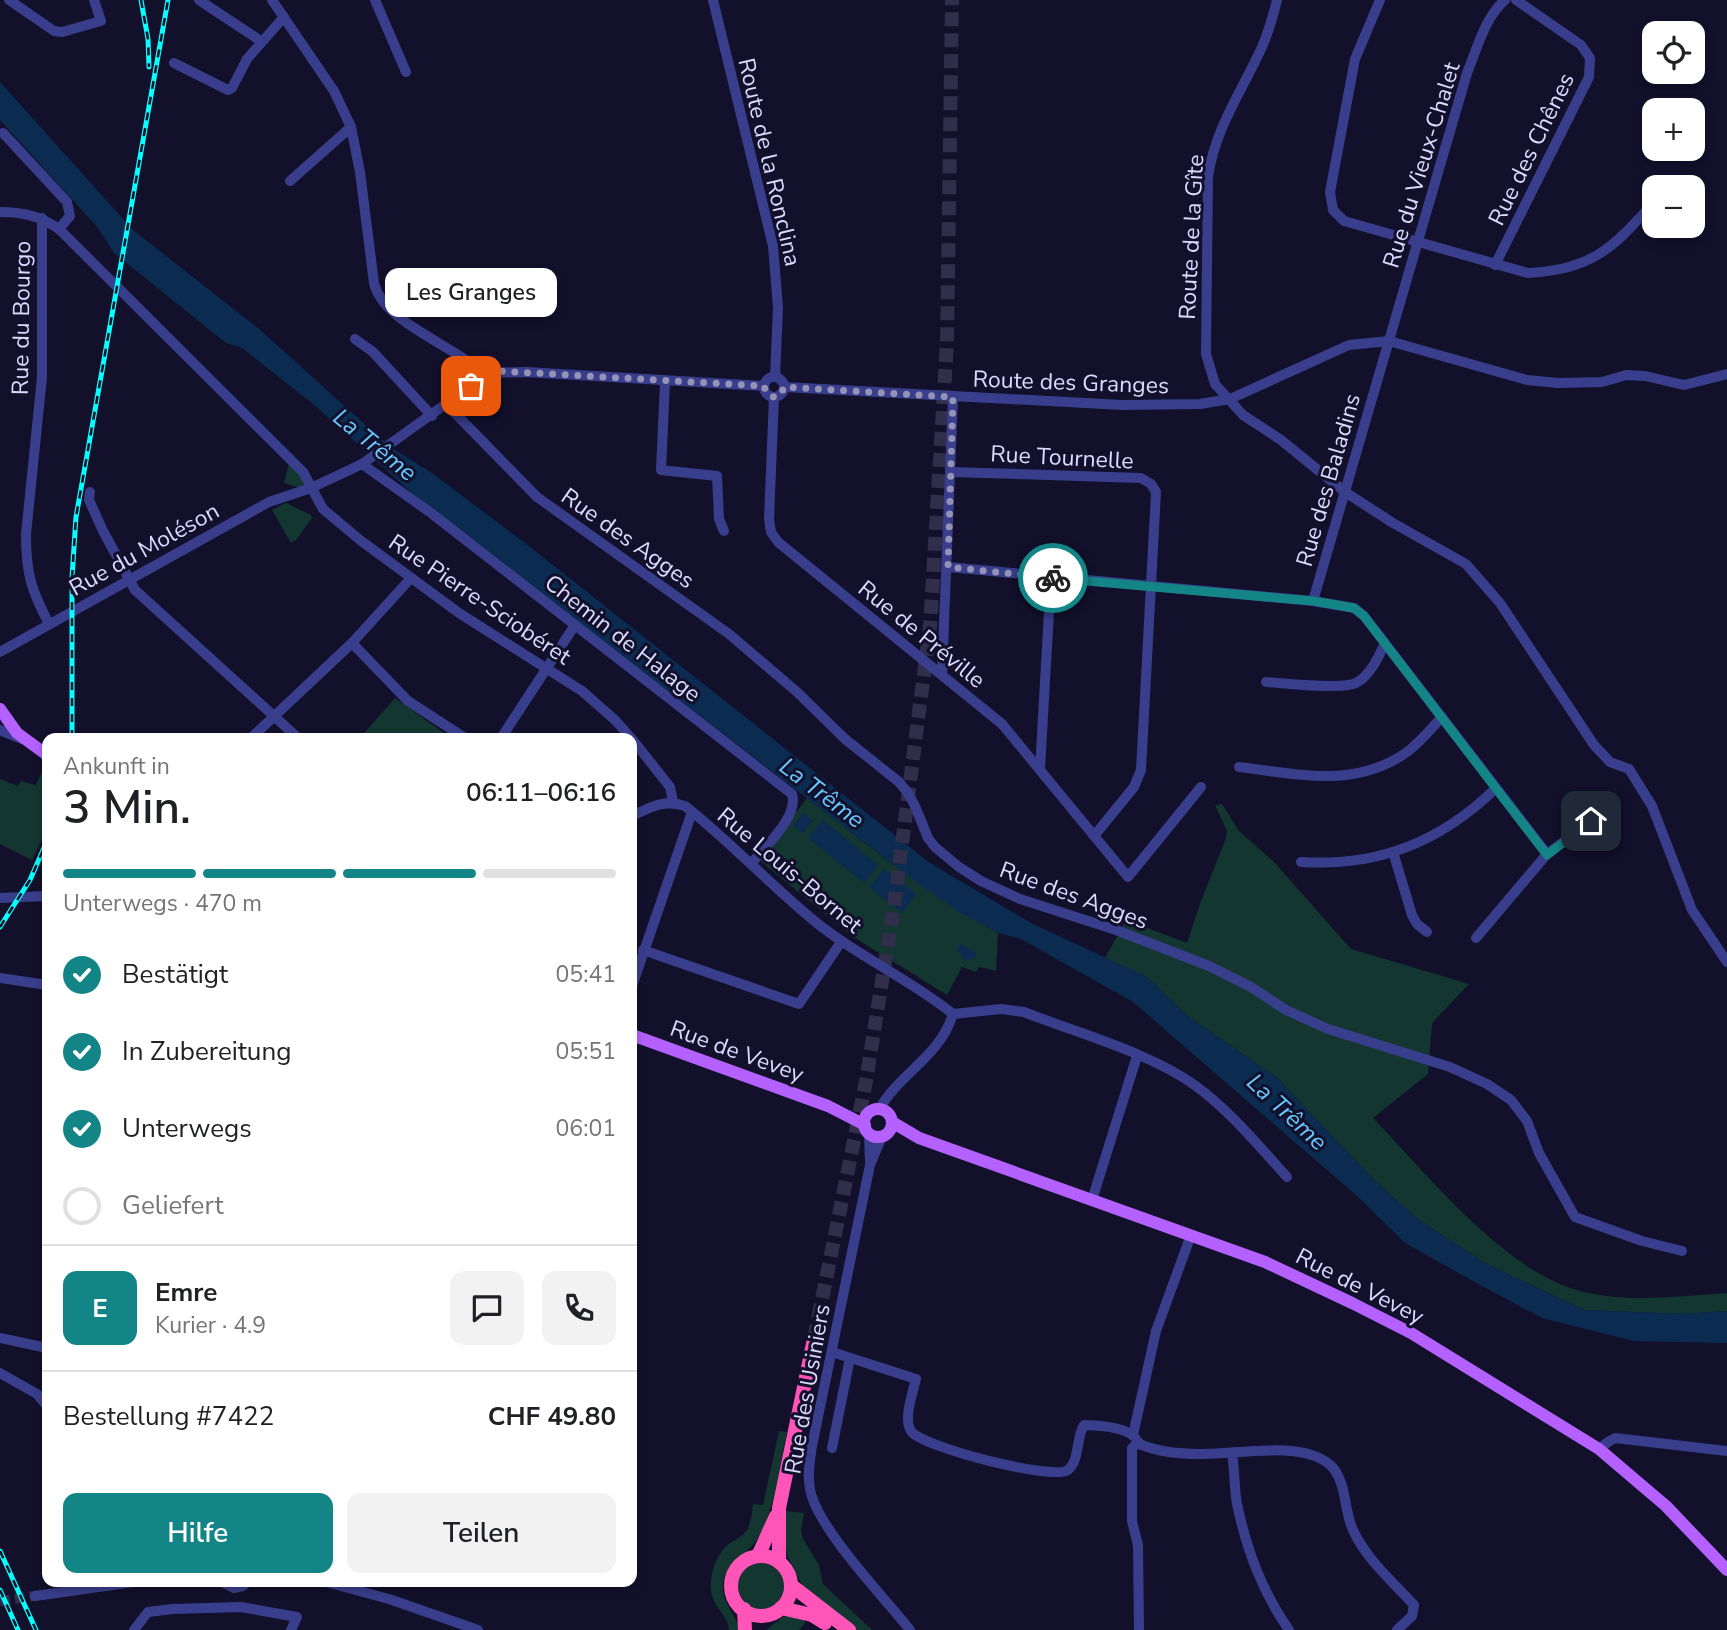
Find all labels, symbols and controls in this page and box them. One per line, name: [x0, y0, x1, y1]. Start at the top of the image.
map controls: [1642, 21, 1705, 238]
button: locate: [1642, 21, 1705, 84]
street label: Route de la Ronclina: [731, 55, 809, 269]
street label: Rue du Vieux-Chalet: [1375, 57, 1468, 272]
street label: Rue des Chênes: [1481, 68, 1582, 231]
button: +: [1642, 98, 1705, 161]
street label: Route de la Gîte: [1172, 154, 1211, 321]
button: −: [1642, 175, 1705, 238]
street label: Rue du Bourgo: [5, 241, 38, 395]
callout: Les Granges: [385, 267, 557, 316]
text: Les Granges: [406, 277, 536, 308]
pin: [441, 356, 501, 416]
street label: Route des Granges: [972, 364, 1170, 401]
icon: bag: [452, 367, 490, 405]
street label: Rue des Baladins: [1289, 390, 1368, 570]
water label: La Trême: [326, 401, 424, 489]
street label: Rue Tournelle: [990, 438, 1134, 477]
street label: Rue des Agges: [555, 481, 700, 596]
street label: Rue du Moléson: [64, 495, 225, 603]
street label: Rue Pierre-Sciobéret: [383, 527, 578, 673]
courier: [1018, 543, 1088, 613]
icon: bike: [1034, 559, 1072, 597]
street label: Chemin de Halage: [538, 567, 707, 709]
street label: Rue de Préville: [852, 573, 992, 695]
water label: La Trême: [773, 750, 871, 836]
text: Ankunft in: [63, 751, 170, 782]
text: 06:11–06:16: [466, 775, 616, 810]
text: 3 Min.: [63, 776, 191, 839]
pin: [1561, 791, 1621, 851]
street label: Rue Louis-Bornet: [711, 800, 870, 941]
icon: home: [1572, 802, 1610, 840]
street label: Rue des Agges: [995, 854, 1152, 937]
text: Unterwegs · 470 m: [63, 888, 262, 919]
icon: check: [63, 956, 101, 994]
text: Bestätigt: [122, 957, 228, 992]
text: 05:41: [556, 959, 616, 990]
street label: Rue de Vevey: [666, 1013, 808, 1090]
icon: check: [63, 1033, 101, 1071]
text: In Zubereitung: [122, 1034, 291, 1069]
text: 05:51: [556, 1036, 616, 1067]
water label: La Trême: [1240, 1067, 1334, 1158]
icon: check: [63, 1110, 101, 1148]
text: Unterwegs: [122, 1111, 252, 1146]
text: 06:01: [556, 1113, 616, 1144]
text: Geliefert: [122, 1188, 223, 1223]
street label: Rue de Vevey: [1290, 1241, 1429, 1332]
button: chat: [450, 1271, 524, 1345]
button: phone: [542, 1271, 616, 1345]
text: Emre: [155, 1275, 217, 1310]
text: E: [92, 1291, 108, 1326]
street label: Rue des Usiniers: [777, 1302, 838, 1476]
text: Kurier · 4.9: [155, 1310, 266, 1341]
text: Bestellung #7422: [63, 1399, 274, 1434]
text: CHF 49.80: [488, 1399, 616, 1434]
button: Hilfe: [63, 1493, 333, 1573]
button: Teilen: [347, 1493, 616, 1573]

